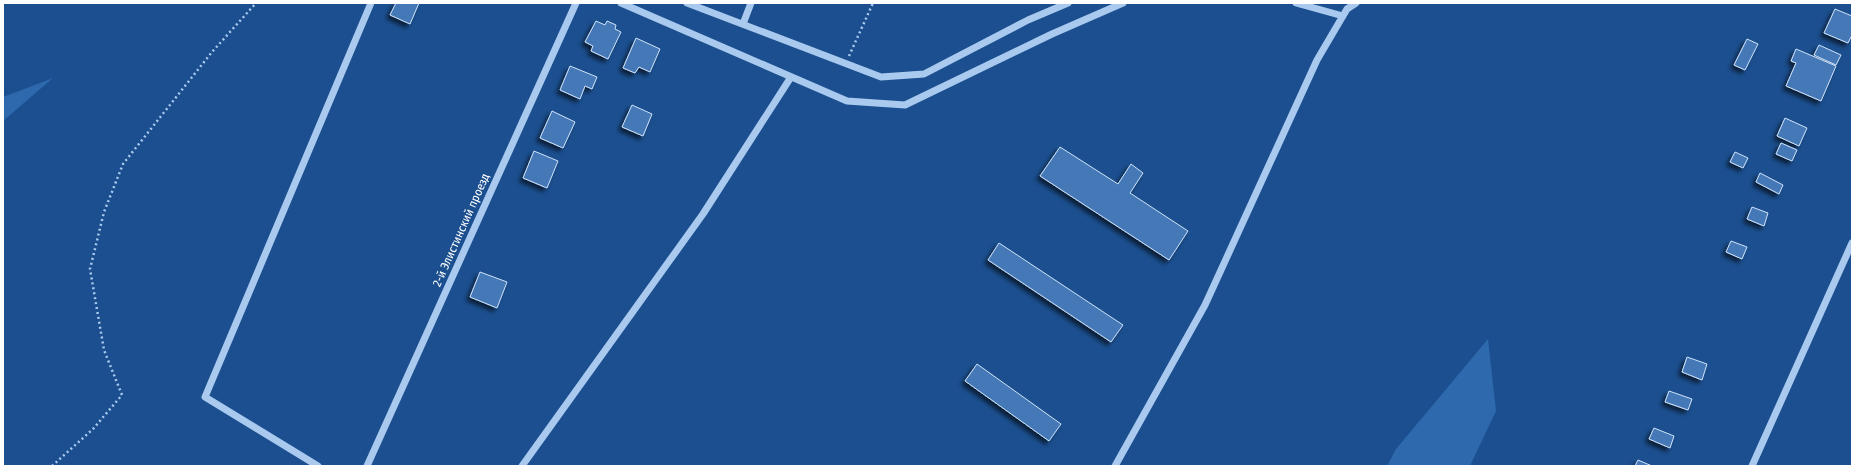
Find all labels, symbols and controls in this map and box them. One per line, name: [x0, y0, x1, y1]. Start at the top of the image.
street label: 2-й Элистинский проезд: [430, 171, 492, 289]

